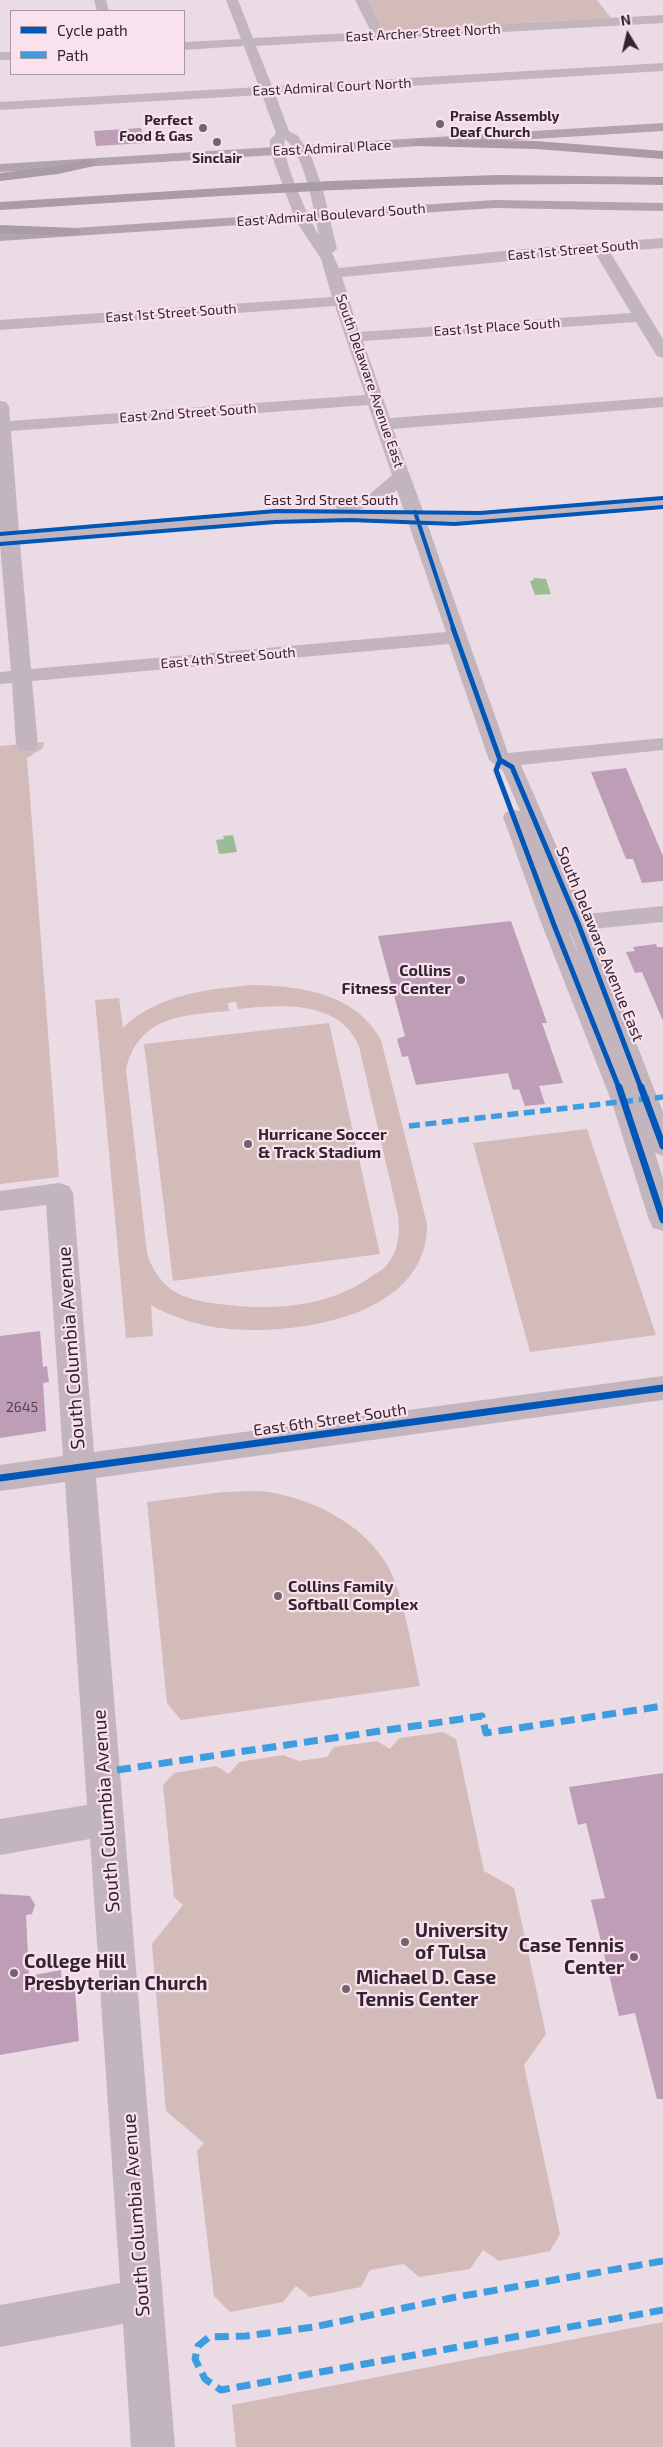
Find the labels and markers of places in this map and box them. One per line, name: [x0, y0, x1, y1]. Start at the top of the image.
place label: Praise Assembly Deaf Church: [450, 108, 560, 140]
place label: Perfect Food & Gas: [119, 112, 193, 144]
marker: Praise Assembly Deaf Church: [434, 118, 446, 130]
marker: Perfect Food & Gas: [197, 122, 209, 134]
marker: Sinclair: [211, 136, 223, 148]
place label: Sinclair: [192, 150, 242, 166]
place label: Collins Fitness Center: [342, 961, 451, 999]
marker: Collins Fitness Center: [455, 974, 467, 986]
place label: Hurricane Soccer & Track Stadium: [258, 1125, 387, 1163]
marker: Hurricane Soccer & Track Stadium: [242, 1138, 254, 1150]
place label: Collins Family Softball Complex: [288, 1577, 418, 1615]
marker: Collins Family Softball Complex: [272, 1590, 284, 1602]
place label: University of Tulsa: [415, 1920, 508, 1964]
place label: Case Tennis Center: [519, 1935, 624, 1979]
marker: University of Tulsa: [399, 1936, 411, 1948]
place label: College Hill Presbyterian Church: [24, 1951, 208, 1995]
marker: Case Tennis Center: [628, 1951, 640, 1963]
marker: College Hill Presbyterian Church: [8, 1967, 20, 1979]
place label: Michael D. Case Tennis Center: [356, 1967, 496, 2011]
marker: Michael D. Case Tennis Center: [340, 1983, 352, 1995]

